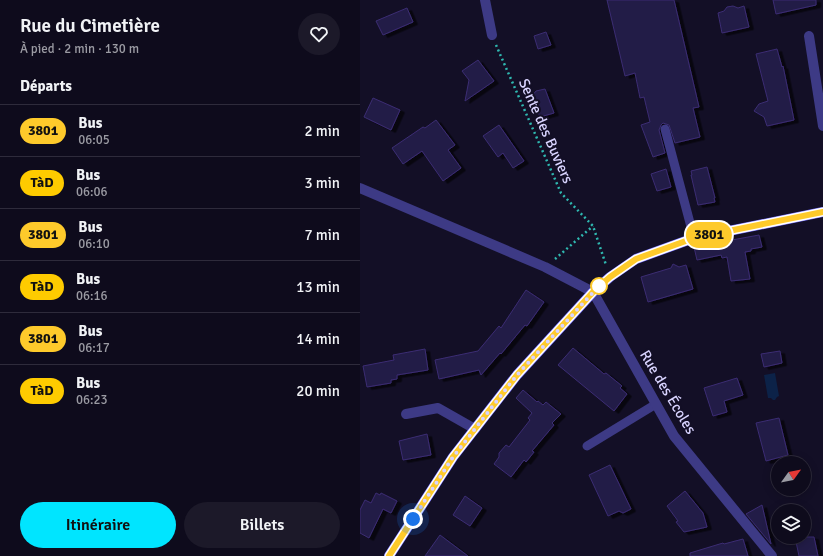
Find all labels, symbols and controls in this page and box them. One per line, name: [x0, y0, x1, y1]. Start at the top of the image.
button: heart: [298, 13, 340, 55]
text: Rue du Cimetière: [20, 14, 160, 38]
text: À pied · 2 min · 130 m: [20, 41, 139, 57]
street label: Sente des Buviers: [515, 76, 577, 187]
text: Départs: [20, 77, 72, 95]
text: Bus: [78, 114, 102, 132]
text: 3801: [28, 122, 58, 139]
text: 2 min: [304, 122, 340, 140]
text: 06:05: [78, 132, 110, 148]
text: Bus: [76, 166, 100, 184]
text: TàD: [31, 174, 53, 191]
text: 3 min: [304, 174, 340, 192]
text: 06:06: [76, 184, 108, 200]
text: Bus: [78, 218, 102, 236]
line badge: 3801: [681, 222, 737, 248]
text: 3801: [28, 226, 58, 243]
text: 7 min: [304, 226, 340, 244]
text: 3801: [694, 226, 724, 243]
text: 06:10: [78, 236, 110, 252]
text: Bus: [76, 270, 100, 288]
unlabelled marker: [590, 277, 608, 295]
text: TàD: [31, 278, 53, 295]
text: 13 min: [296, 278, 340, 296]
text: 06:16: [76, 288, 108, 304]
text: Bus: [78, 322, 102, 340]
text: 3801: [28, 330, 58, 347]
text: 14 min: [296, 330, 340, 348]
text: 06:17: [78, 340, 110, 356]
street label: Rue des Écoles: [636, 346, 701, 437]
text: Bus: [76, 374, 100, 392]
text: TàD: [31, 382, 53, 399]
text: 20 min: [296, 382, 340, 400]
text: 06:23: [76, 392, 108, 408]
north arrow: [771, 456, 811, 496]
map controls: [771, 456, 811, 544]
button: Itinéraire: [20, 502, 176, 548]
button: Billets: [184, 502, 340, 548]
button: layers: [771, 504, 811, 544]
your location: [403, 509, 423, 529]

